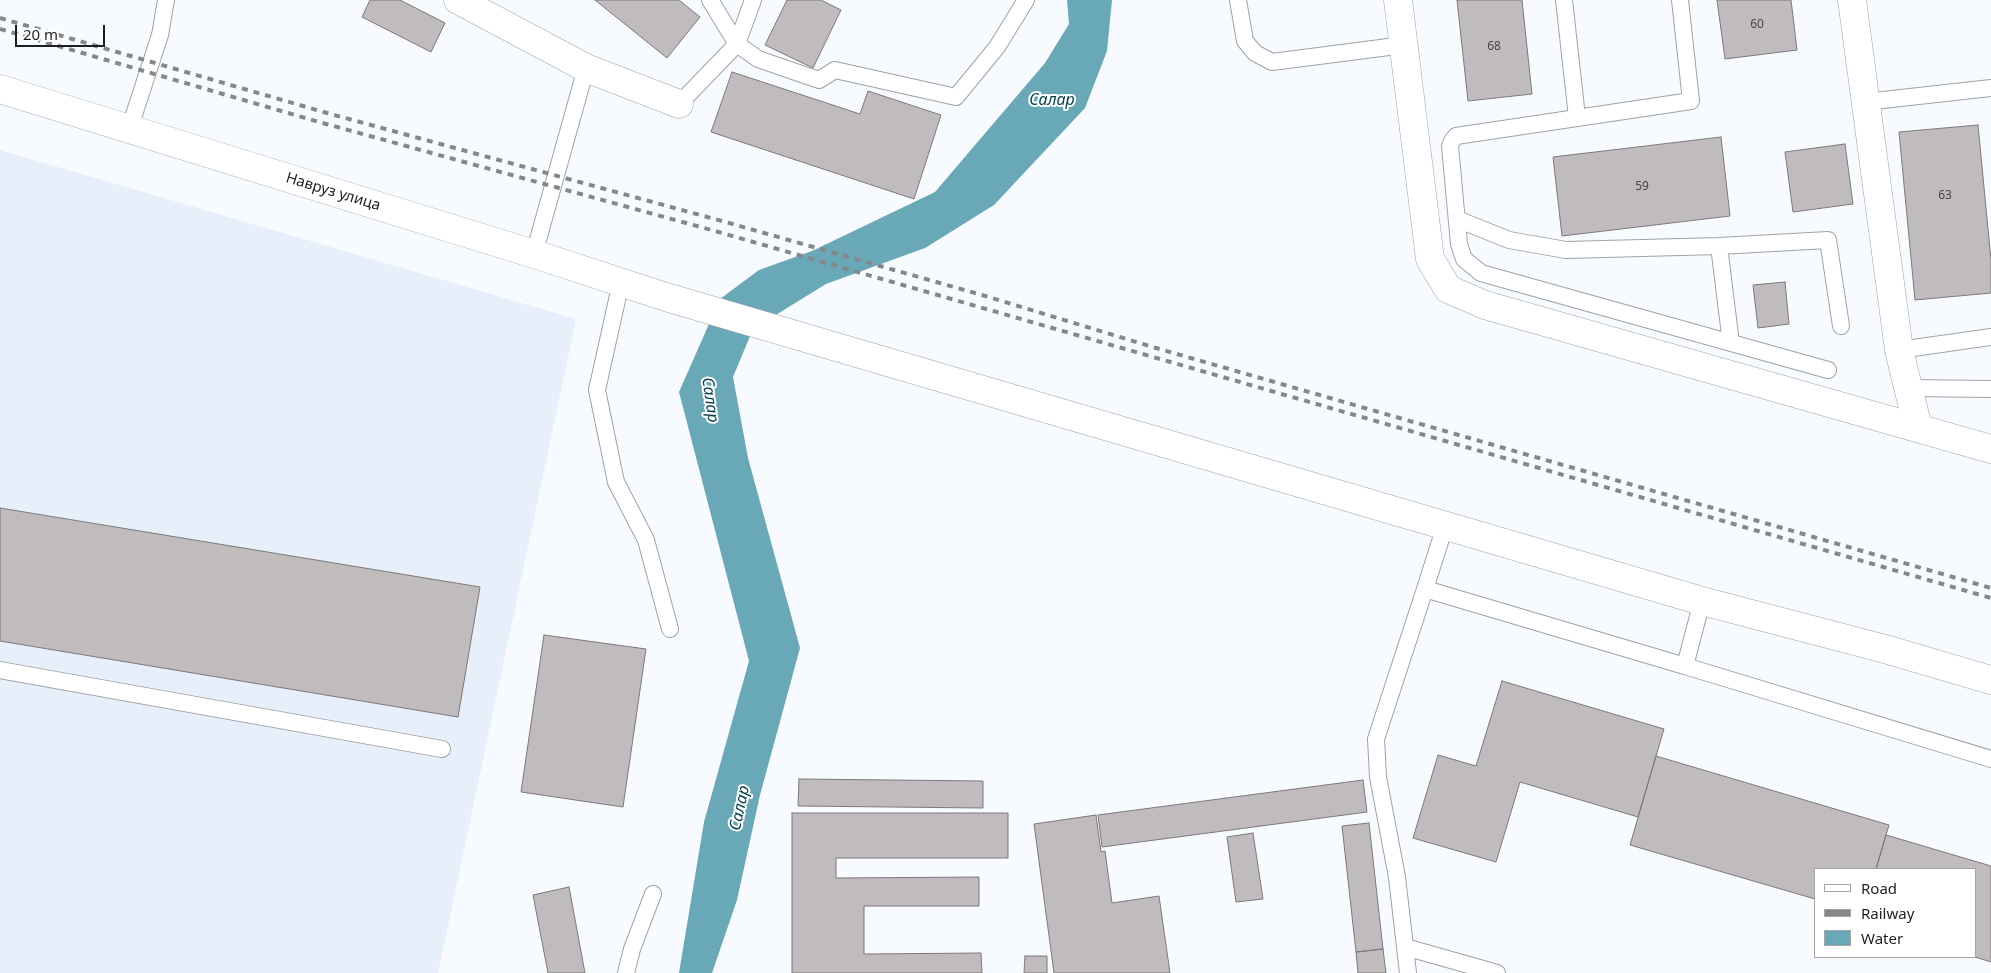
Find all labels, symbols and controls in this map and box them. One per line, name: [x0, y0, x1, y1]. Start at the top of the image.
scale bar: [18, 15, 108, 47]
house number: 60: [1750, 18, 1764, 32]
text: 20 m: [23, 24, 58, 44]
house number: 68: [1487, 40, 1501, 54]
water label: Салар: [1029, 90, 1075, 110]
street label: Навруз улица: [284, 169, 382, 215]
house number: 59: [1635, 180, 1649, 194]
house number: 63: [1938, 189, 1952, 203]
water label: Салар: [697, 376, 723, 424]
water label: Салар: [726, 784, 754, 832]
legend: [1814, 868, 1976, 958]
text: Road: [1861, 878, 1897, 898]
text: Railway: [1861, 903, 1914, 923]
text: Water: [1861, 928, 1903, 948]

